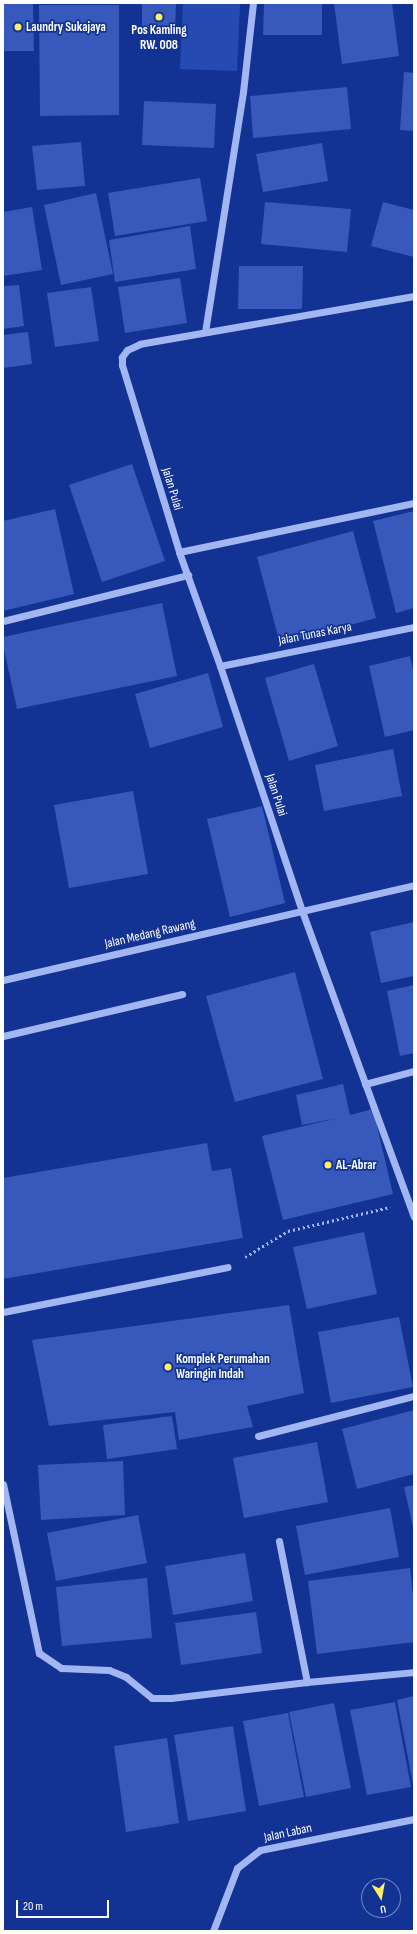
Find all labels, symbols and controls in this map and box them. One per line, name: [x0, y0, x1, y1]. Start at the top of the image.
marker: Pos Kamling RW. 008: [154, 12, 164, 22]
place label: Laundry Sukajaya: [26, 19, 106, 35]
marker: Laundry Sukajaya: [13, 22, 23, 32]
place label: Pos Kamling RW. 008: [131, 23, 187, 54]
street label: Jalan Pulai: [158, 466, 186, 512]
street label: Jalan Tunas Karya: [277, 619, 353, 649]
street label: Jalan Pulai: [262, 772, 290, 818]
street label: Jalan Medang Rawang: [103, 916, 197, 952]
place label: AL-Abrar: [336, 1157, 377, 1173]
marker: AL-Abrar: [323, 1160, 333, 1170]
place label: Komplek Perumahan Waringin Indah: [176, 1352, 270, 1383]
marker: Komplek Perumahan Waringin Indah: [163, 1362, 173, 1372]
street label: Jalan Laban: [263, 1820, 313, 1846]
north arrow: [361, 1878, 401, 1918]
scale bar: [18, 1892, 111, 1918]
text: 20 m: [23, 1899, 43, 1914]
text: U: [379, 1902, 387, 1916]

